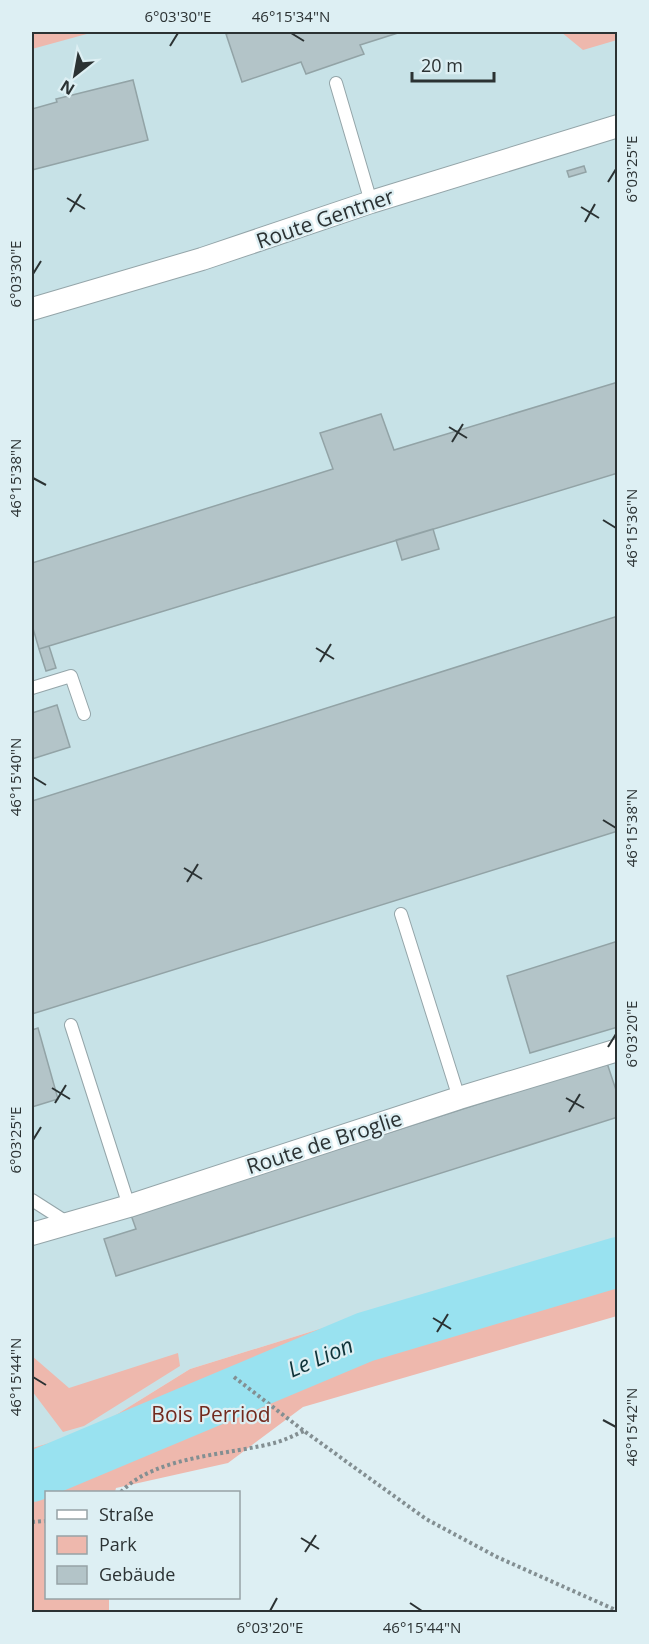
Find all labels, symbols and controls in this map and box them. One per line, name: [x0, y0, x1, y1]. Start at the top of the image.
text: 6°03'30"E: [145, 6, 211, 26]
text: 46°15'34"N: [252, 6, 330, 26]
north arrow: [45, 45, 105, 105]
scale bar: [412, 45, 494, 83]
text: 20 m: [421, 53, 463, 77]
text: N: [56, 75, 79, 101]
text: 6°03'25"E: [621, 136, 641, 202]
street label: Route Gentner: [252, 181, 398, 255]
text: 6°03'30"E: [5, 241, 25, 307]
text: 46°15'38"N: [5, 439, 25, 517]
text: 46°15'36"N: [621, 489, 641, 567]
text: 46°15'40"N: [5, 738, 25, 816]
text: 46°15'38"N: [621, 789, 641, 867]
text: 6°03'20"E: [621, 1001, 641, 1067]
street label: Route de Broglie: [243, 1104, 405, 1180]
text: 6°03'25"E: [5, 1107, 25, 1173]
water label: Le Lion: [283, 1329, 357, 1383]
text: 46°15'44"N: [5, 1338, 25, 1416]
text: 46°15'42"N: [621, 1388, 641, 1466]
park label: Bois Perriod: [151, 1400, 271, 1428]
legend: [45, 1491, 240, 1599]
text: Straße: [99, 1502, 154, 1526]
text: Park: [99, 1532, 137, 1556]
text: Gebäude: [99, 1562, 175, 1586]
text: 6°03'20"E: [237, 1617, 303, 1637]
text: 46°15'44"N: [383, 1617, 461, 1637]

